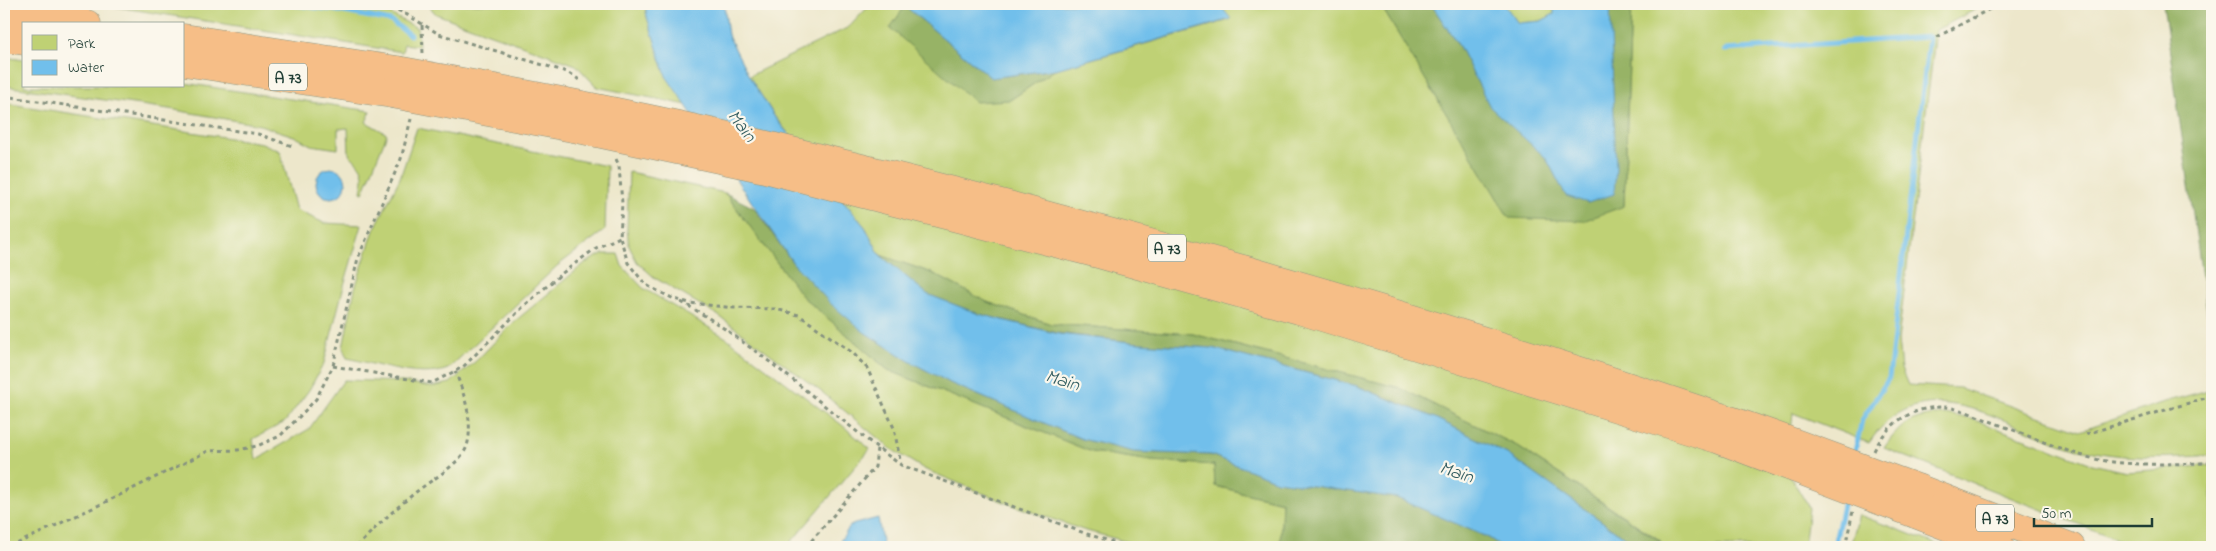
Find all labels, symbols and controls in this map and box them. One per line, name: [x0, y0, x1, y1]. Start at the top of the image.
legend: [22, 22, 185, 88]
text: Park: [68, 33, 96, 55]
text: Water: [68, 57, 104, 79]
road number: A 73: [269, 64, 307, 90]
water label: Main: [720, 105, 763, 149]
road number: A 73: [1148, 234, 1186, 262]
water label: Main: [1042, 363, 1083, 400]
water label: Main: [1436, 455, 1477, 492]
scale bar: [2034, 496, 2151, 528]
text: 50 m: [2041, 503, 2072, 525]
road number: A 73: [1976, 504, 2014, 532]

